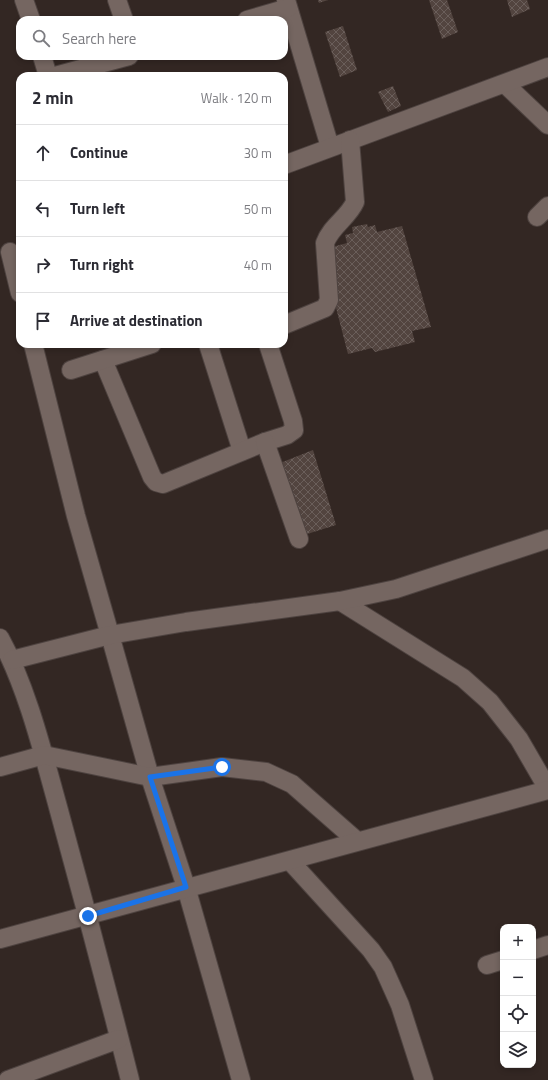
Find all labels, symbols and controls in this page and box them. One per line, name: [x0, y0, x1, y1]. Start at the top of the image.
search box: [16, 16, 288, 60]
icon: search: [30, 27, 52, 49]
text: Search here: [62, 27, 136, 50]
text: 2 min: [32, 85, 73, 111]
text: Walk · 120 m: [201, 88, 272, 108]
text: Continue: [70, 141, 128, 164]
icon: ahead: [32, 142, 54, 164]
text: 30 m: [244, 143, 272, 163]
text: Turn left: [70, 197, 125, 220]
icon: left: [32, 198, 54, 220]
text: 50 m: [244, 199, 272, 219]
text: Turn right: [70, 253, 134, 276]
icon: right: [32, 254, 54, 276]
text: 40 m: [244, 255, 272, 275]
text: Arrive at destination: [70, 309, 203, 332]
icon: arrive: [32, 310, 54, 332]
route start: [213, 758, 231, 776]
route end: [79, 907, 97, 925]
map controls: [500, 924, 536, 1068]
button: +: [500, 924, 536, 960]
button: −: [500, 960, 536, 996]
button: locate: [500, 996, 536, 1032]
button: layers: [500, 1032, 536, 1068]

